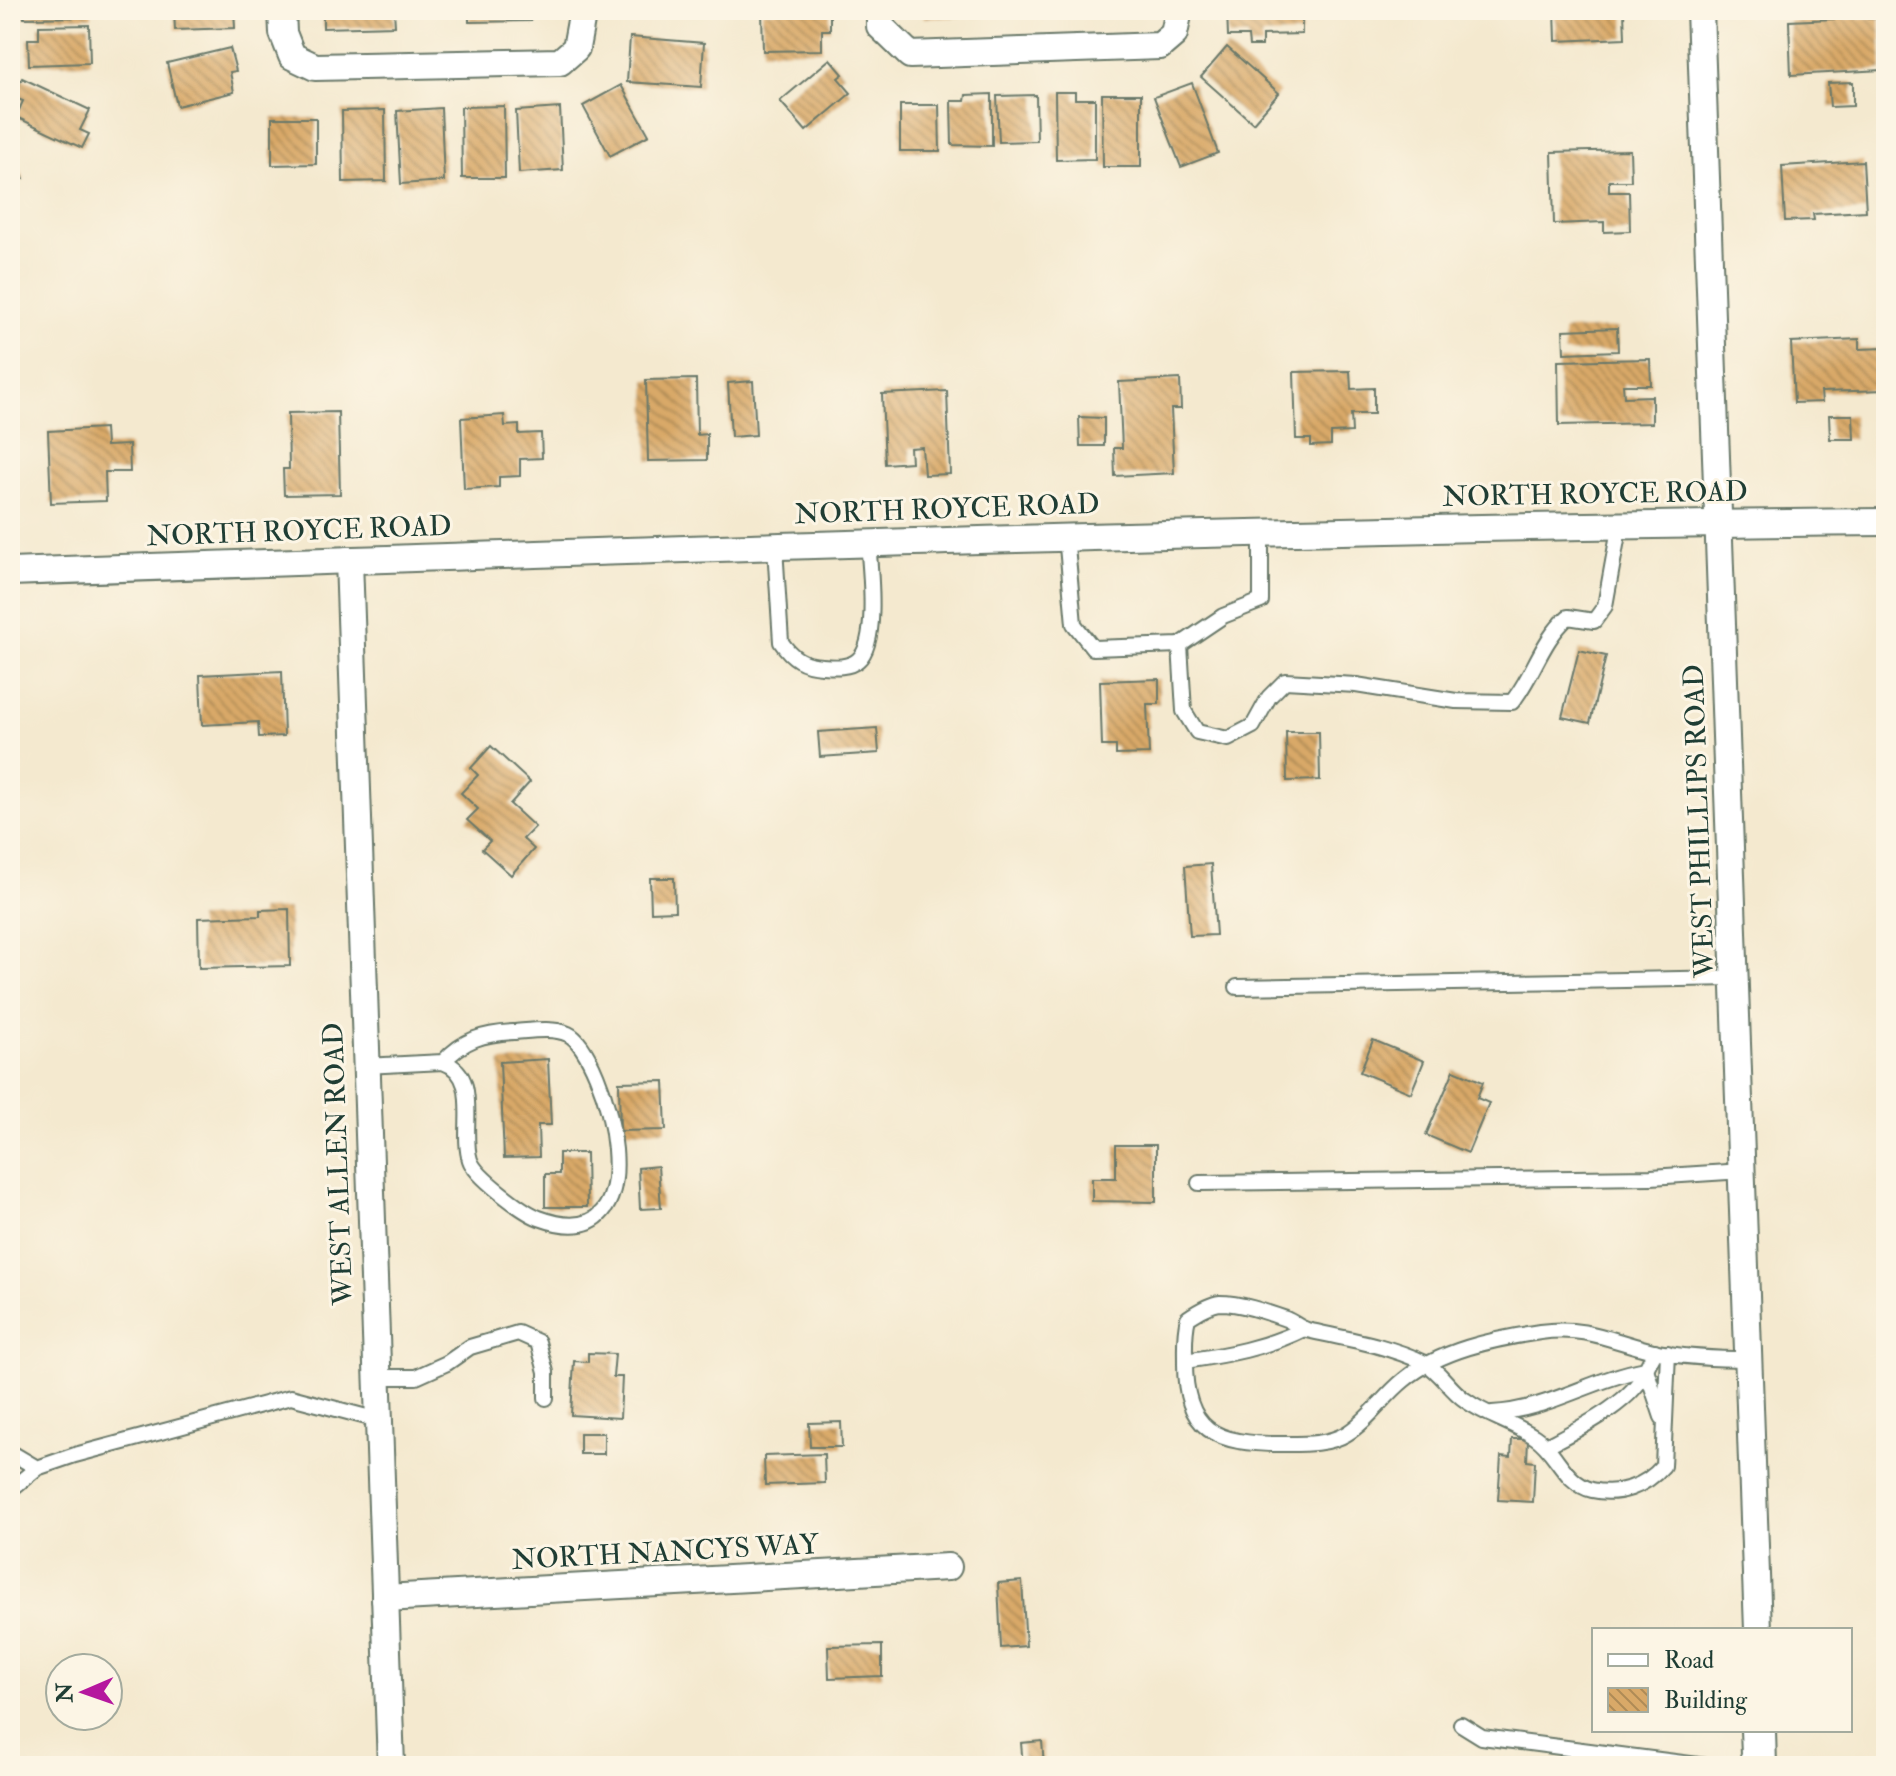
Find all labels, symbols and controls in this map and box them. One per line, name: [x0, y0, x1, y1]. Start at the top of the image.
street label: NORTH ROYCE ROAD: [1442, 474, 1748, 515]
street label: NORTH ROYCE ROAD: [794, 487, 1100, 532]
street label: NORTH ROYCE ROAD: [146, 509, 452, 554]
street label: WEST PHILLIPS ROAD: [1677, 664, 1722, 979]
street label: WEST ALLEN ROAD: [316, 1022, 361, 1307]
street label: NORTH NANCYS WAY: [511, 1527, 820, 1578]
legend: [1592, 1628, 1852, 1732]
text: Road: [1664, 1645, 1714, 1676]
north arrow: [44, 1652, 124, 1732]
text: N: [51, 1682, 79, 1704]
text: Building: [1664, 1685, 1748, 1716]

